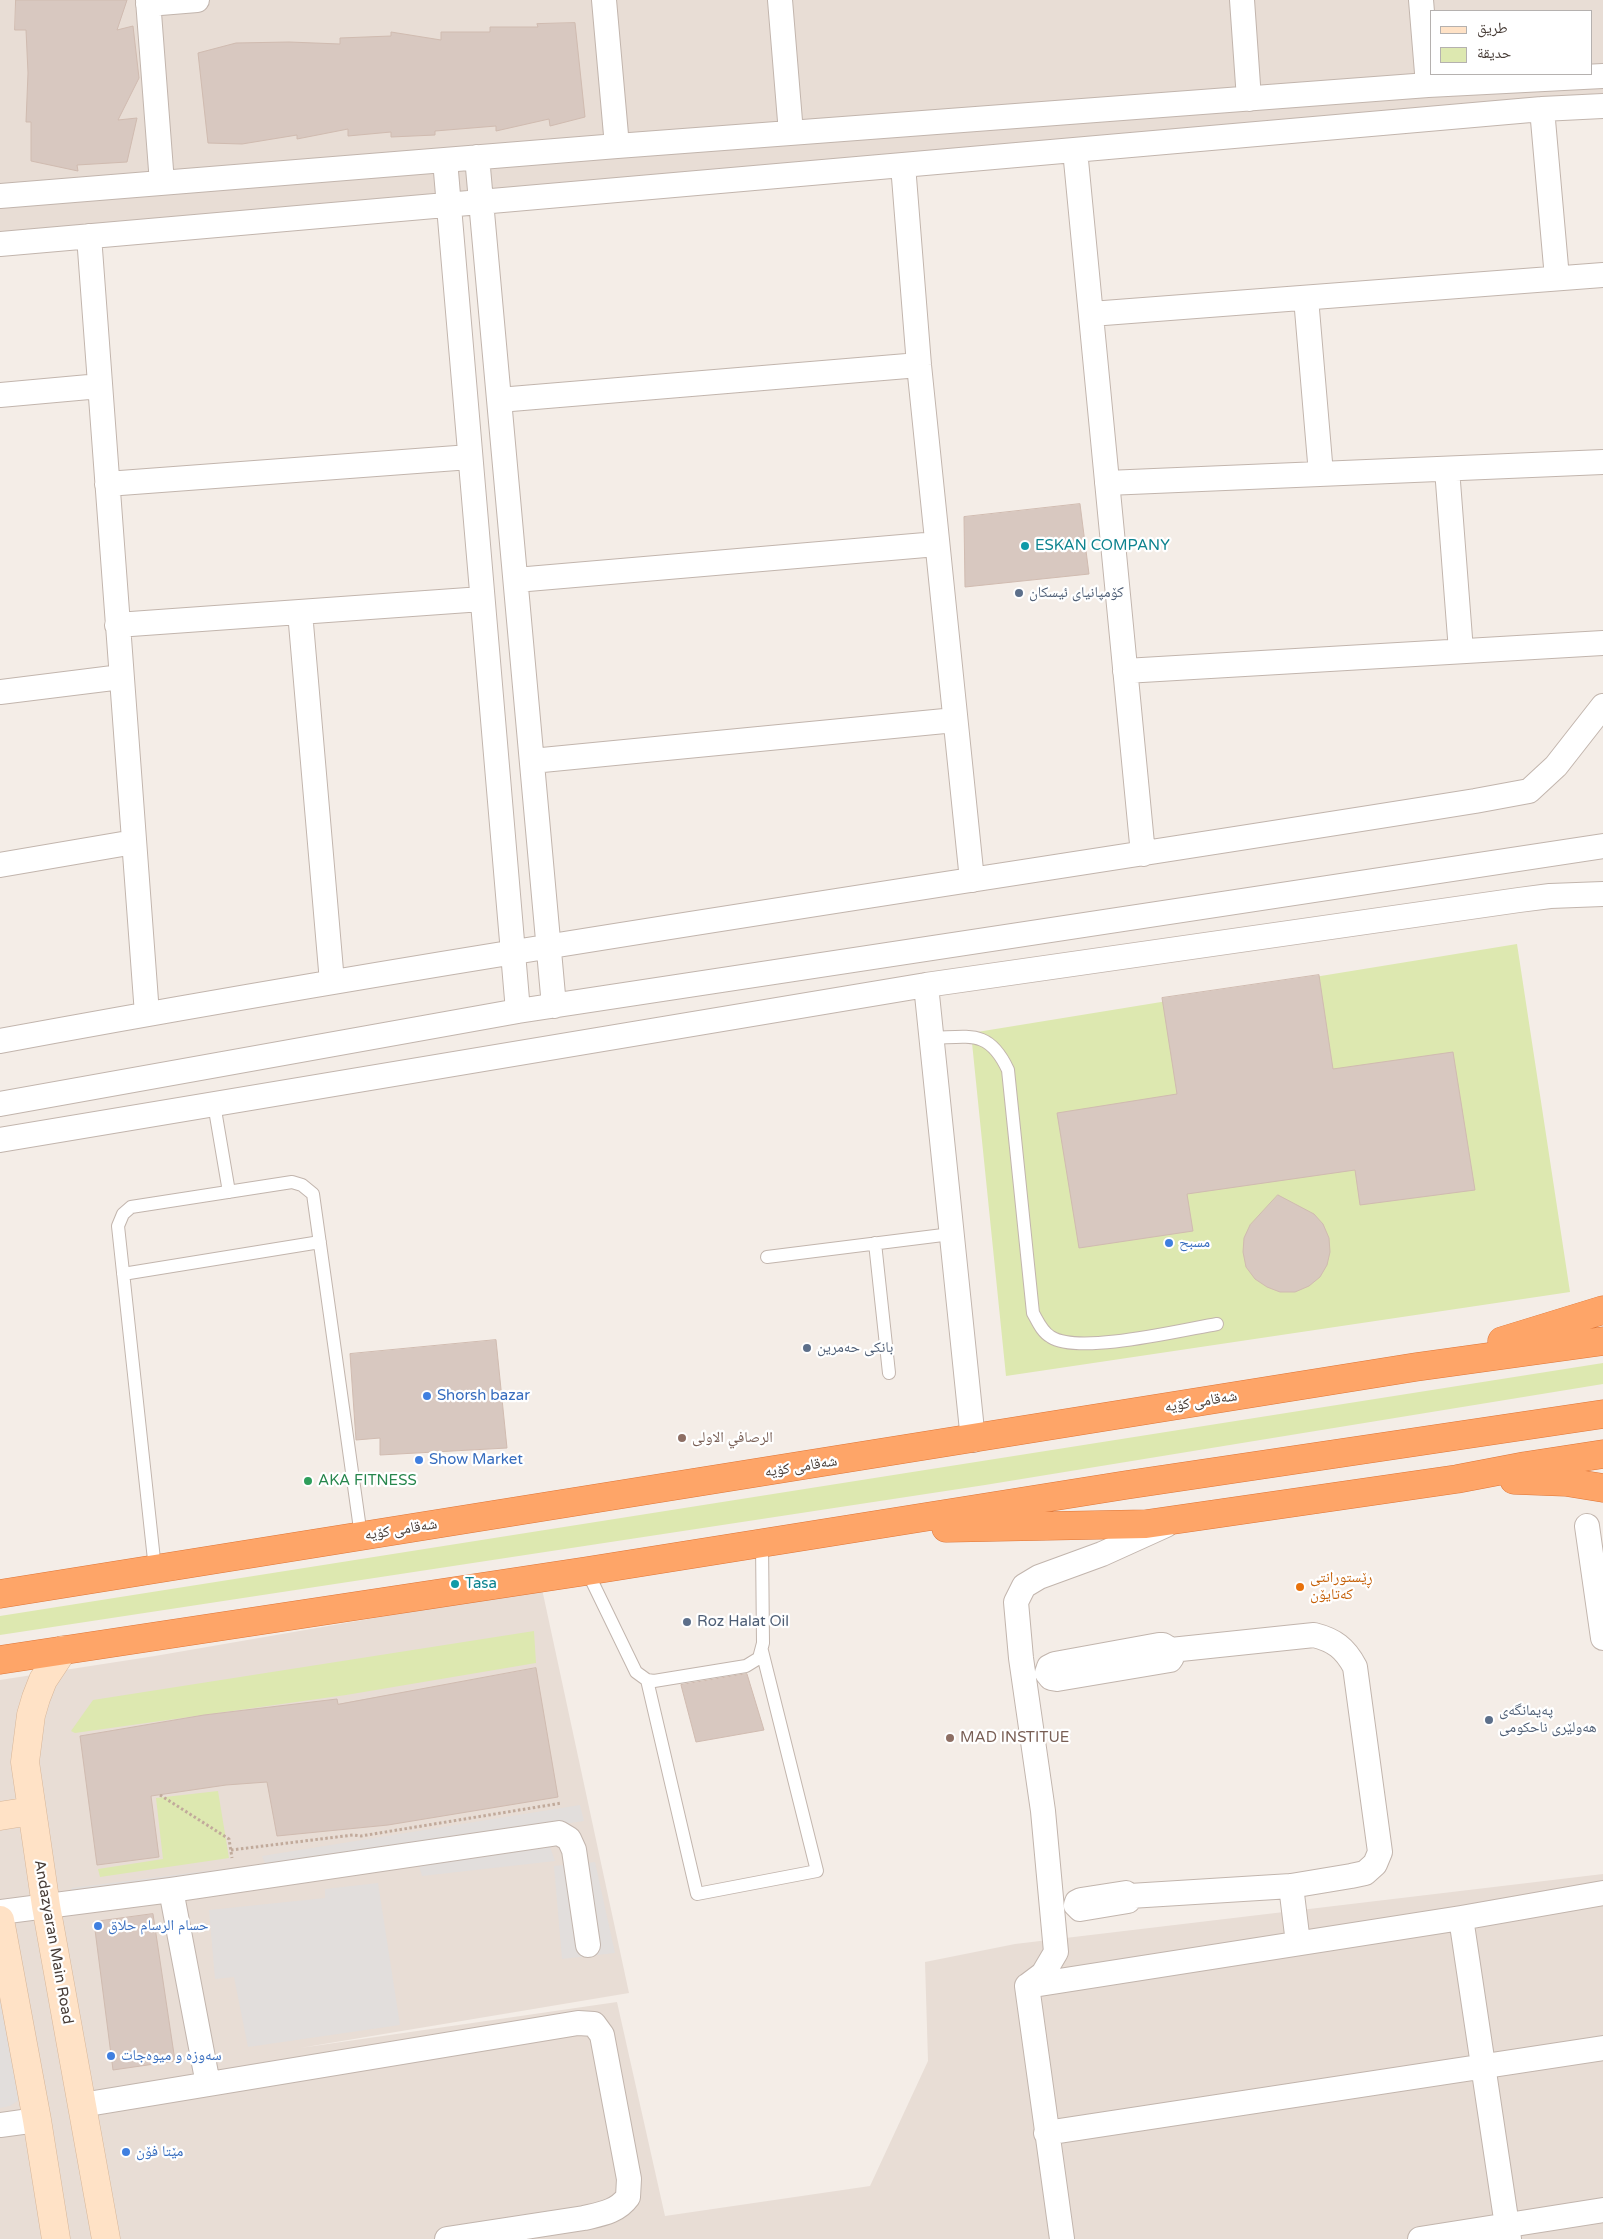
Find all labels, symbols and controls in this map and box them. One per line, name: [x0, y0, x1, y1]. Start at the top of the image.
legend: [1430, 10, 1593, 75]
text: طريق: [1477, 19, 1508, 37]
text: حديقة: [1477, 44, 1511, 62]
place label: ESKAN COMPANY: [1035, 537, 1170, 555]
marker: ESKAN COMPANY: [1019, 540, 1031, 552]
place label: کۆمپانیای ئیسکان: [1029, 584, 1124, 602]
marker: کۆمپانیای ئیسکان: [1013, 587, 1025, 599]
place label: مسبح: [1179, 1234, 1210, 1252]
marker: مسبح: [1163, 1237, 1175, 1249]
place label: بانكی حه‌مرین: [817, 1339, 893, 1357]
marker: بانكی حه‌مرین: [801, 1342, 813, 1354]
place label: Shorsh bazar: [437, 1387, 530, 1405]
street label: شەقامی کۆیە: [1164, 1387, 1238, 1417]
marker: Shorsh bazar: [421, 1390, 433, 1402]
place label: الرصافي الاولى: [692, 1429, 773, 1447]
marker: الرصافي الاولى: [676, 1432, 688, 1444]
place label: Show Market: [429, 1451, 523, 1469]
street label: شەقامی کۆیە: [764, 1452, 838, 1482]
marker: Show Market: [413, 1454, 425, 1466]
place label: AKA FITNESS: [318, 1472, 417, 1490]
marker: AKA FITNESS: [302, 1475, 314, 1487]
street label: شەقامی کۆیە: [364, 1515, 438, 1545]
place label: ڕێستورانتی کەتایۆن: [1310, 1569, 1372, 1604]
place label: Tasa: [465, 1575, 497, 1593]
marker: Tasa: [449, 1578, 461, 1590]
marker: ڕێستورانتی کەتایۆن: [1294, 1581, 1306, 1593]
place label: Roz Halat Oil: [697, 1613, 789, 1631]
marker: Roz Halat Oil: [681, 1616, 693, 1628]
place label: پەیمانگەی هەولێری ناحکومی: [1499, 1702, 1597, 1737]
marker: پەیمانگەی هەولێری ناحکومی: [1483, 1714, 1495, 1726]
place label: MAD INSTITUE: [960, 1729, 1069, 1747]
marker: MAD INSTITUE: [944, 1732, 956, 1744]
street label: Andazyaran Main Road: [30, 1858, 76, 2026]
place label: حسام الرسام حلاق: [108, 1917, 209, 1935]
marker: حسام الرسام حلاق: [92, 1920, 104, 1932]
place label: سەوزە و میوەجات: [121, 2047, 222, 2065]
marker: سەوزە و میوەجات: [105, 2050, 117, 2062]
place label: مێتا فۆن: [136, 2143, 183, 2161]
marker: مێتا فۆن: [120, 2146, 132, 2158]

